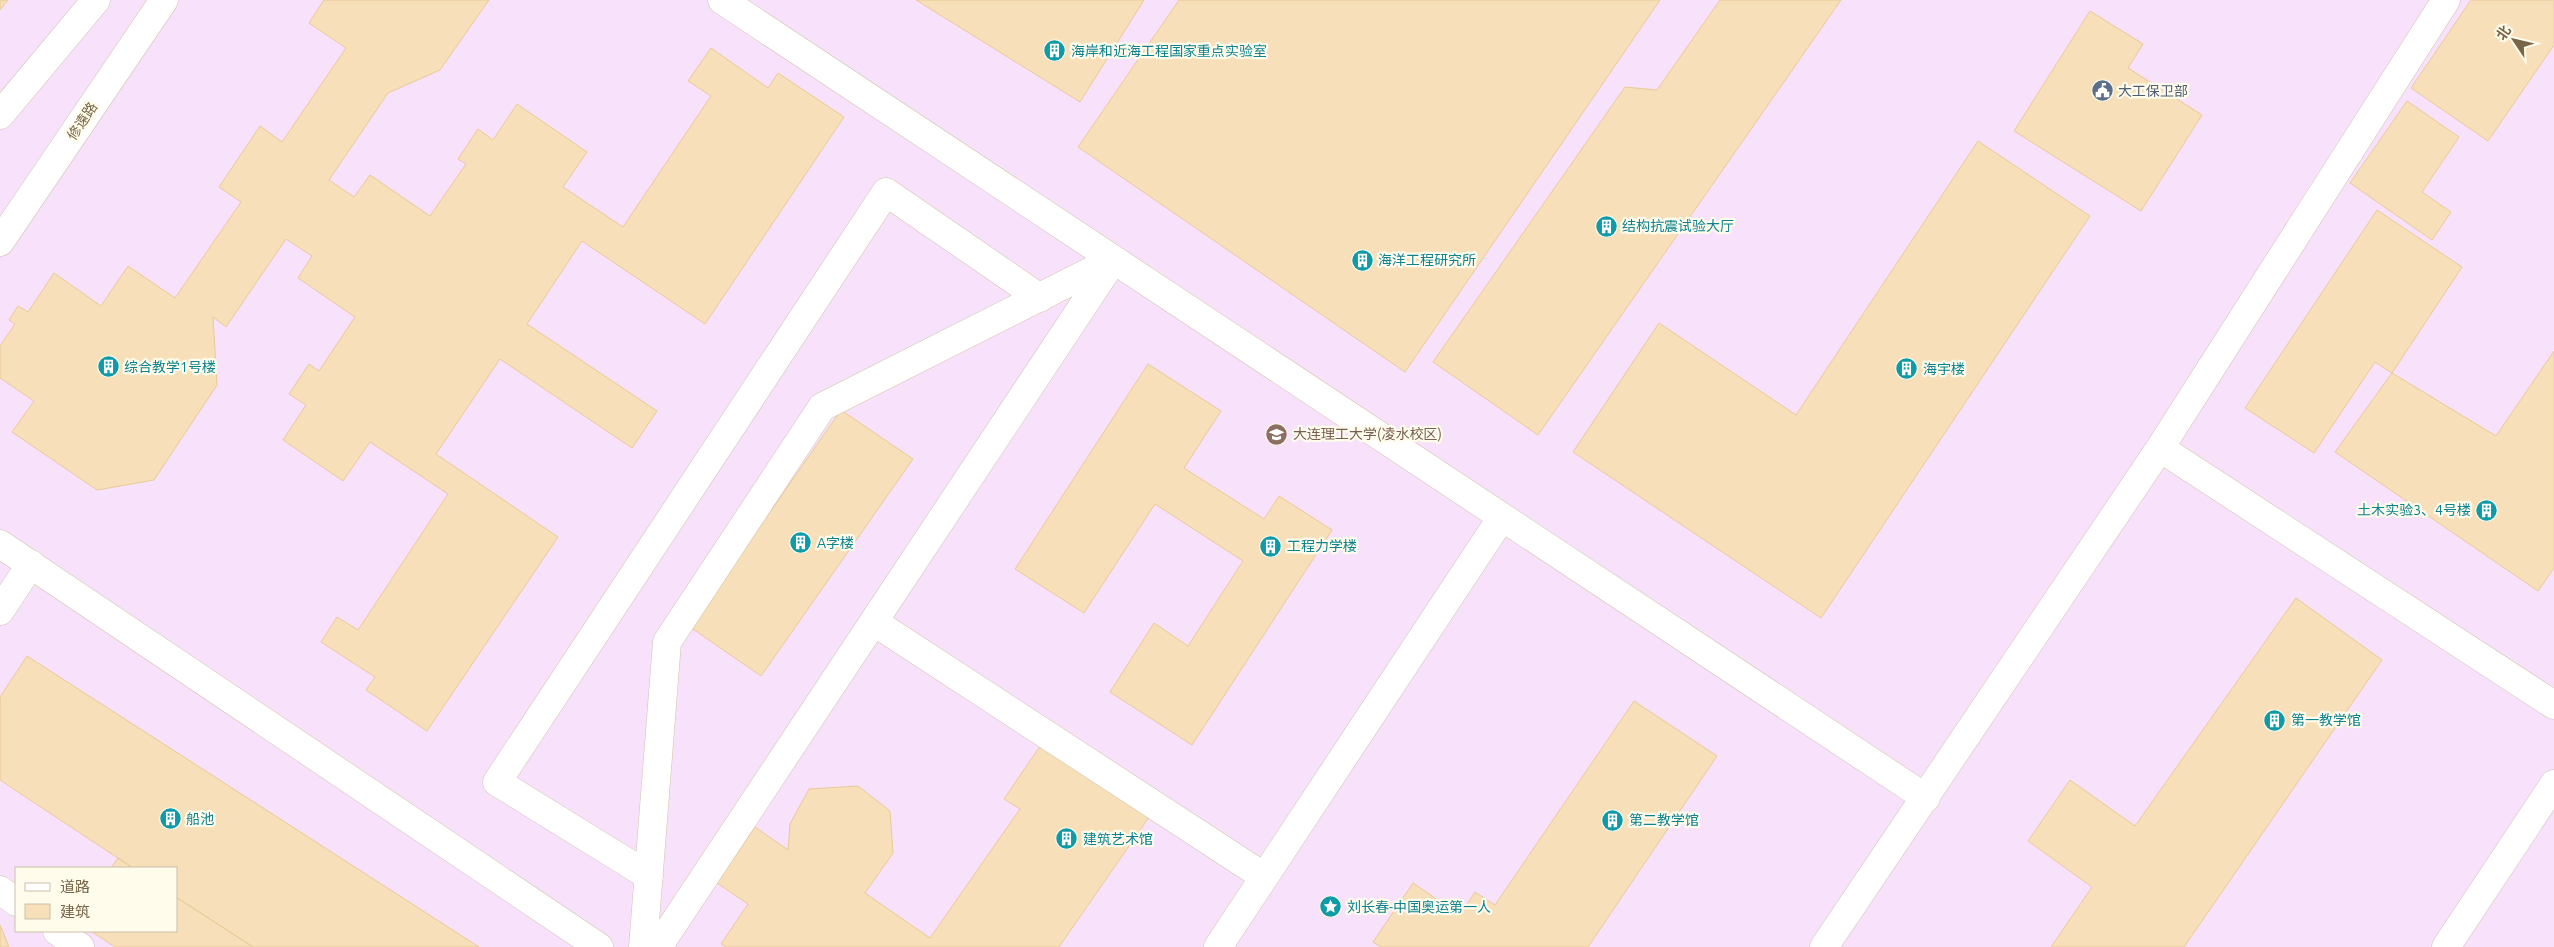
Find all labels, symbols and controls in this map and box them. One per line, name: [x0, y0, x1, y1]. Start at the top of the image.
north arrow: [2489, 15, 2539, 65]
text: 北: [2493, 22, 2514, 43]
building icon: 海岸和近海工程国家重点实验室: [1043, 39, 1067, 63]
place label: 海岸和近海工程国家重点实验室: [1071, 43, 1267, 59]
public building icon: 大工保卫部: [2090, 79, 2114, 103]
place label: 大工保卫部: [2118, 83, 2188, 99]
street label: 修遠路: [64, 99, 100, 143]
building icon: 结构抗震试验大厅: [1594, 214, 1618, 238]
place label: 结构抗震试验大厅: [1622, 218, 1734, 234]
building icon: 海洋工程研究所: [1350, 248, 1374, 272]
place label: 海洋工程研究所: [1378, 252, 1476, 268]
building icon: 综合教学1号楼: [96, 355, 120, 379]
building icon: 海宇楼: [1895, 357, 1919, 381]
place label: 综合教学1号楼: [124, 359, 216, 375]
place label: 海宇楼: [1923, 361, 1965, 377]
school or university icon: 大连理工大学(凌水校区): [1265, 422, 1289, 446]
place label: 大连理工大学(凌水校区): [1293, 426, 1442, 442]
building icon: 土木实验3、4号楼: [2475, 498, 2499, 522]
place label: 土木实验3、4号楼: [2357, 502, 2471, 518]
building icon: A字楼: [789, 531, 813, 555]
building icon: 工程力学楼: [1259, 534, 1283, 558]
place label: A字楼: [817, 535, 854, 551]
place label: 工程力学楼: [1287, 538, 1357, 554]
building icon: 第一教学馆: [2263, 708, 2287, 732]
place label: 第一教学馆: [2291, 712, 2361, 728]
building icon: 船池: [158, 807, 182, 831]
building icon: 第二教学馆: [1601, 808, 1625, 832]
place label: 船池: [186, 811, 214, 827]
place label: 第二教学馆: [1629, 812, 1699, 828]
building icon: 建筑艺术馆: [1055, 827, 1079, 851]
place label: 建筑艺术馆: [1083, 831, 1153, 847]
legend: [15, 867, 178, 932]
text: 道路: [60, 878, 90, 895]
place icon: 刘长春-中国奥运第一人: [1319, 895, 1343, 919]
place label: 刘长春-中国奥运第一人: [1347, 899, 1491, 915]
text: 建筑: [60, 903, 90, 920]

